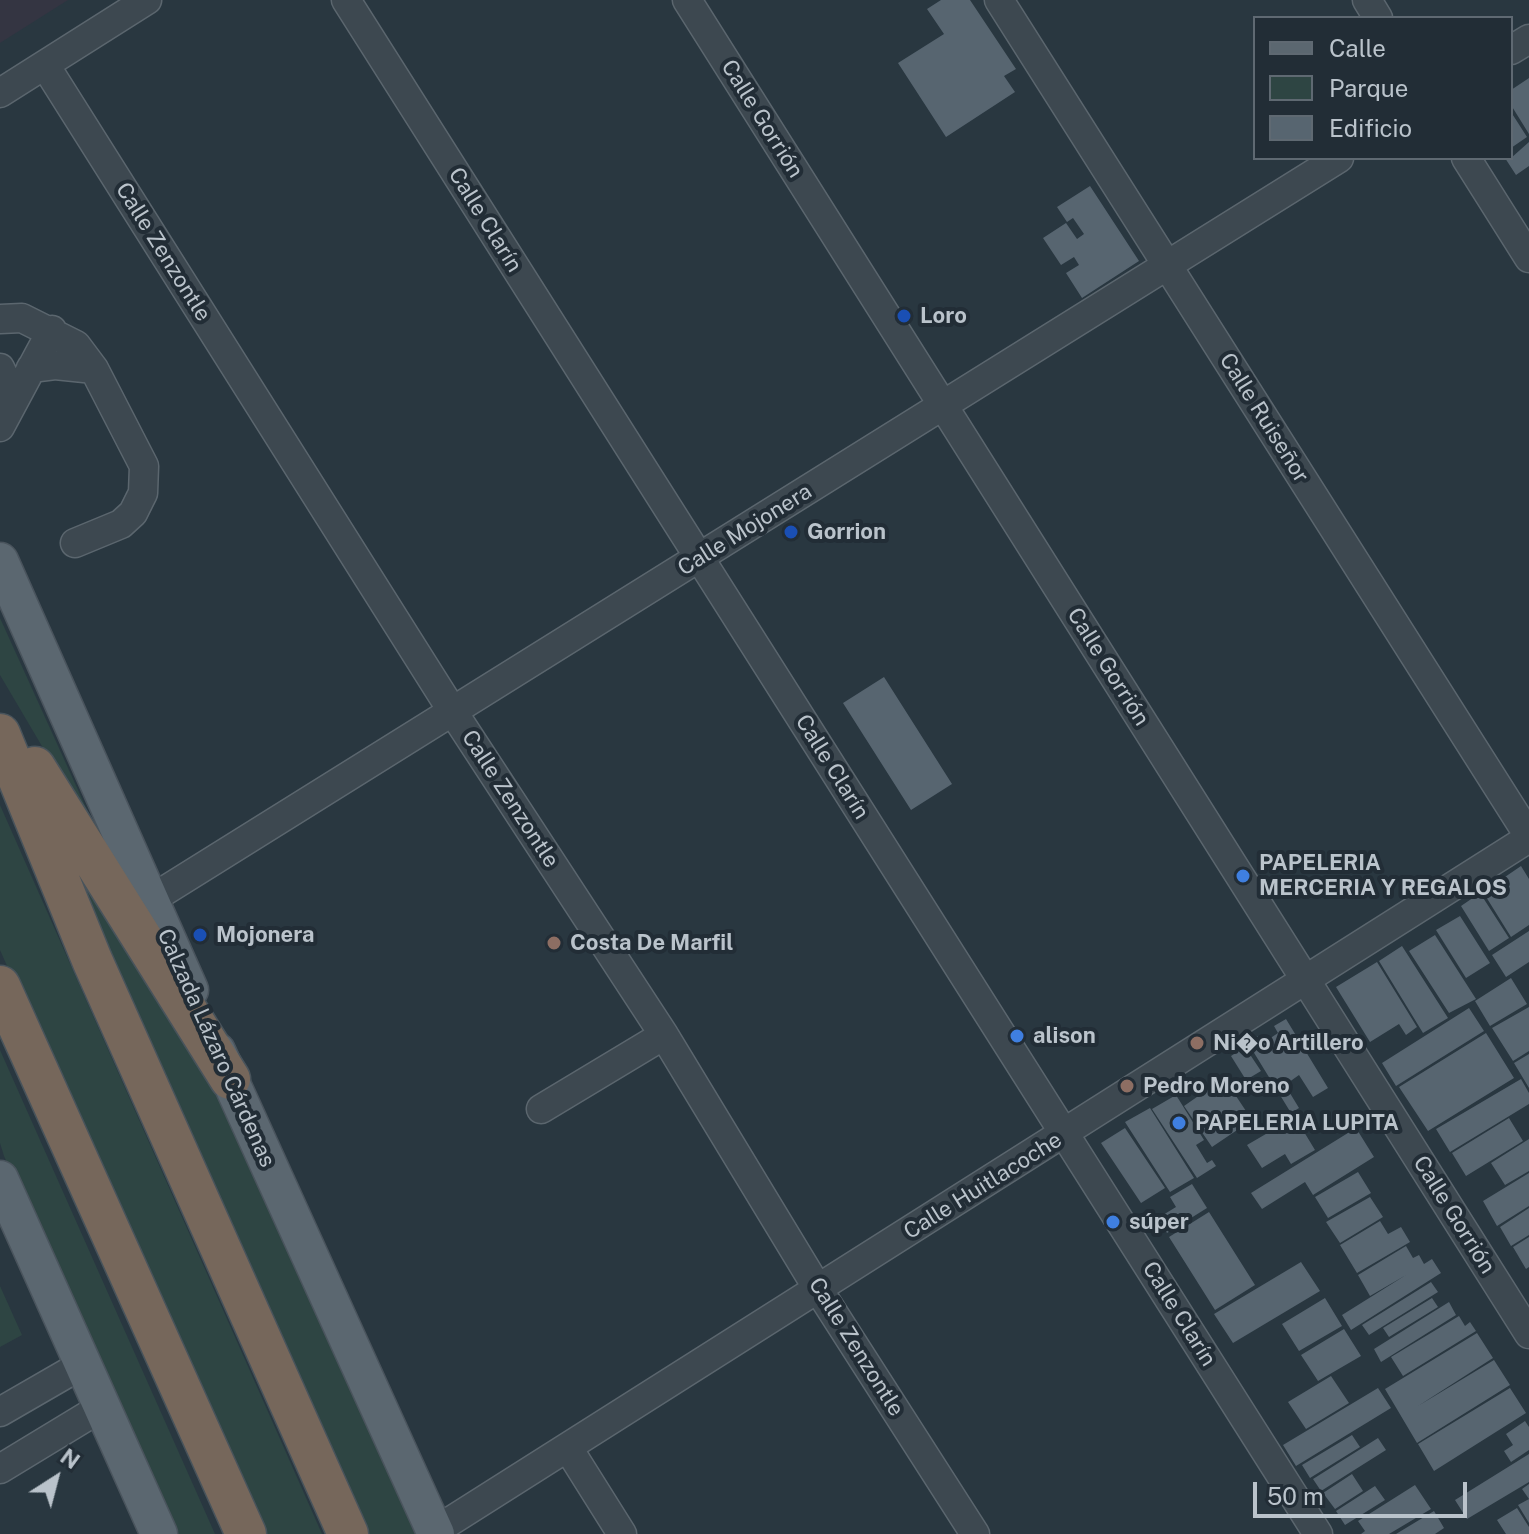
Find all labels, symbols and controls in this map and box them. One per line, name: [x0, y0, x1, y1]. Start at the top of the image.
legend: [1253, 16, 1513, 160]
text: Calle: [1329, 34, 1386, 62]
street label: Calle Gorrión: [715, 55, 809, 183]
text: Parque: [1329, 74, 1408, 102]
text: Edificio: [1329, 114, 1412, 142]
street label: Calle Clarín: [443, 163, 527, 277]
street label: Calle Zenzontle: [110, 178, 216, 326]
place label: Loro: [920, 303, 967, 329]
marker: Loro: [895, 307, 913, 325]
street label: Calle Ruiseñor: [1214, 348, 1314, 488]
street label: Calle Mojonera: [673, 478, 817, 582]
place label: Gorrion: [807, 519, 886, 545]
marker: Gorrion: [782, 523, 800, 541]
street label: Calle Gorrión: [1061, 603, 1155, 731]
street label: Calle Clarín: [790, 710, 874, 824]
street label: Calle Zenzontle: [456, 725, 564, 873]
place label: PAPELERIA MERCERIA Y REGALOS: [1259, 850, 1507, 902]
marker: PAPELERIA MERCERIA Y REGALOS: [1234, 867, 1252, 885]
place label: Mojonera: [216, 922, 315, 948]
street label: Calzada Lázaro Cárdenas: [151, 925, 281, 1171]
marker: Mojonera: [191, 926, 209, 944]
place label: Costa De Marfil: [570, 930, 734, 956]
marker: Costa De Marfil: [545, 934, 563, 952]
place label: alison: [1033, 1023, 1096, 1049]
marker: alison: [1008, 1027, 1026, 1045]
place label: Ni�o Artillero: [1213, 1030, 1364, 1056]
marker: Ni�o Artillero: [1188, 1034, 1206, 1052]
place label: Pedro Moreno: [1143, 1073, 1290, 1099]
marker: Pedro Moreno: [1118, 1077, 1136, 1095]
place label: PAPELERIA LUPITA: [1195, 1110, 1399, 1136]
marker: PAPELERIA LUPITA: [1170, 1114, 1188, 1132]
street label: Calle Huitlacoche: [899, 1127, 1067, 1245]
street label: Calle Gorrión: [1407, 1151, 1501, 1279]
place label: súper: [1129, 1209, 1189, 1235]
marker: súper: [1104, 1213, 1122, 1231]
street label: Calle Clarín: [1137, 1257, 1221, 1371]
street label: Calle Zenzontle: [803, 1273, 909, 1421]
north arrow: [16, 1438, 96, 1518]
text: N: [56, 1443, 85, 1474]
scale bar: [1257, 1466, 1471, 1516]
text: 50 m: [1267, 1482, 1324, 1510]

